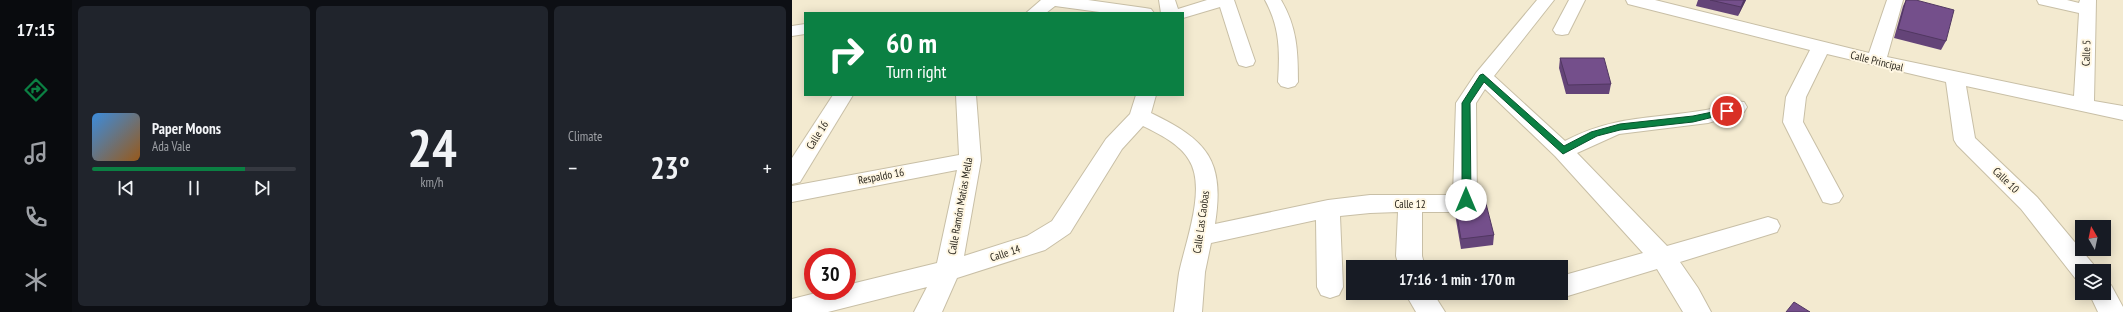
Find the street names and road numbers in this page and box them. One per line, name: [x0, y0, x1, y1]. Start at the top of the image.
street label: Calle 5: [2079, 40, 2093, 66]
street label: Calle Principal: [1849, 48, 1905, 74]
street label: Calle 16: [803, 118, 831, 152]
street label: Calle Ramón Matías Mella: [945, 156, 975, 256]
street label: Calle 10: [1990, 164, 2022, 196]
street label: Respaldo 16: [857, 165, 905, 187]
street label: Calle Las Caobas: [1190, 190, 1212, 254]
street label: Calle 12: [1394, 197, 1426, 211]
street label: Calle 14: [988, 242, 1022, 264]

